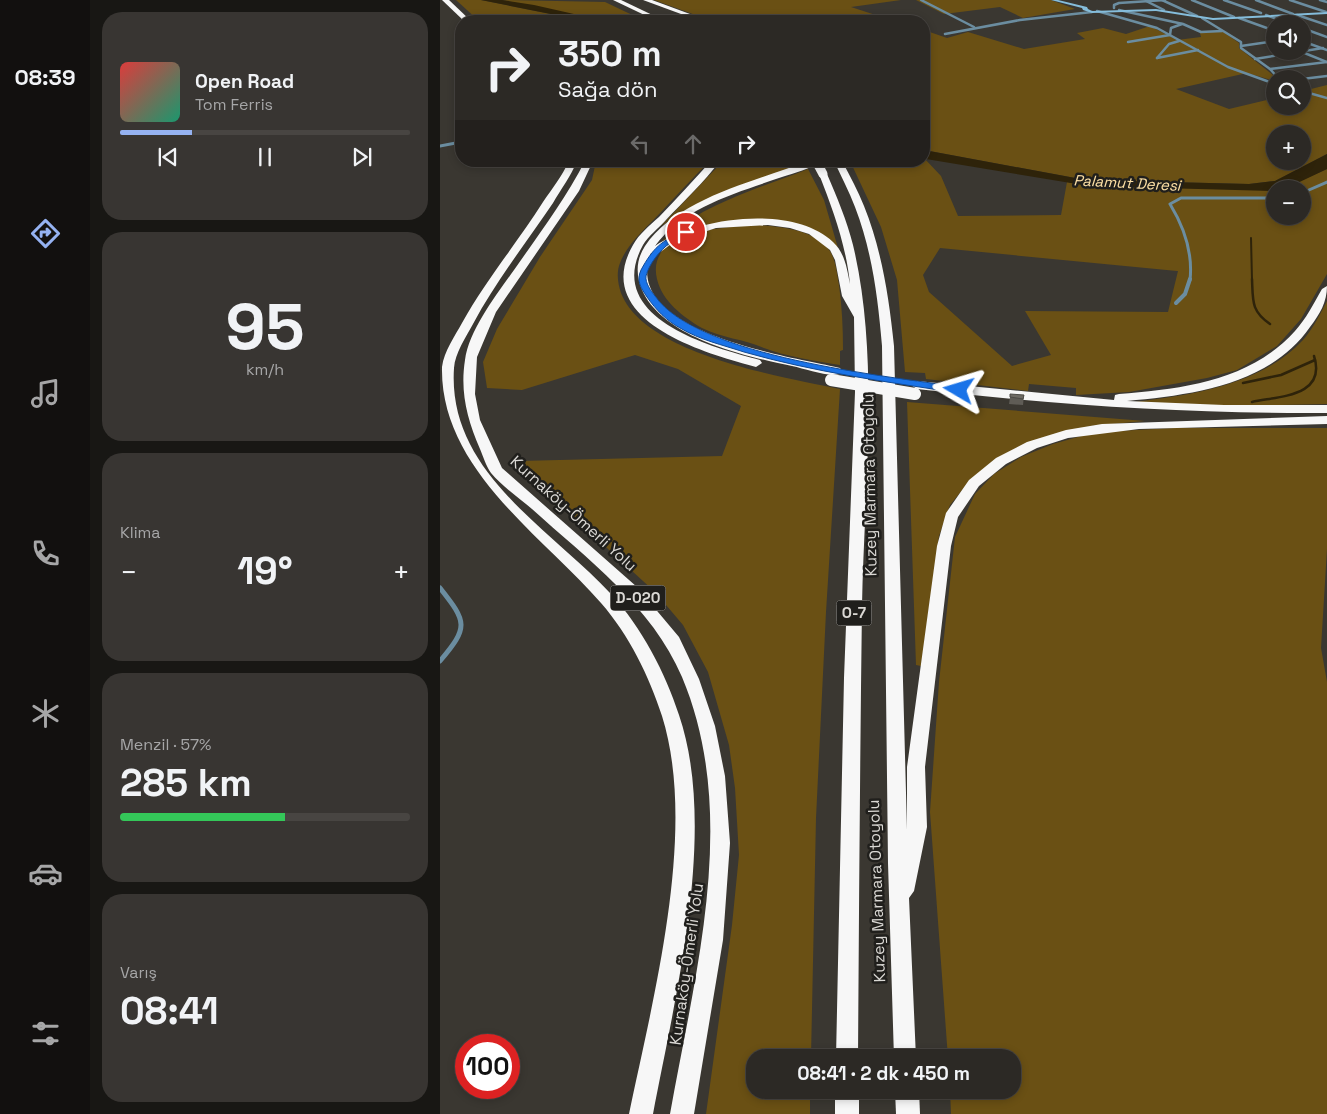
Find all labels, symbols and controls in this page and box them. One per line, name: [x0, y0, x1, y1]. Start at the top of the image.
map controls: [1266, 15, 1311, 225]
button: sound: [1266, 15, 1311, 60]
text: 350 m: [558, 32, 662, 76]
icon: right: [475, 35, 540, 100]
text: 08:39: [15, 63, 75, 91]
text: Open Road: [195, 69, 294, 94]
button: search: [1266, 70, 1311, 115]
text: Sağa dön: [558, 75, 658, 103]
text: Tom Ferris: [195, 94, 273, 115]
button: +: [1266, 125, 1311, 170]
icon: left: [626, 130, 654, 158]
icon: ahead: [679, 130, 707, 158]
icon: right: [732, 130, 760, 158]
icon: previous: [154, 143, 182, 171]
icon: pause: [251, 143, 279, 171]
icon: next: [348, 143, 376, 171]
water label: Palamut Deresi: [1073, 170, 1183, 195]
button: −: [1266, 180, 1311, 225]
pin: [665, 211, 707, 253]
icon: directions: [28, 216, 63, 251]
icon: arrive: [672, 218, 700, 246]
text: 95: [225, 285, 305, 368]
text: km/h: [246, 359, 284, 380]
position arrow: [932, 363, 984, 415]
icon: music: [28, 376, 63, 411]
street label: Kuzey Marmara Otoyolu: [857, 393, 882, 577]
street label: Kurnaköy-Ömerli Yolu: [506, 451, 641, 576]
text: Klima: [120, 522, 161, 543]
icon: phone: [28, 536, 63, 571]
text: 19°: [237, 547, 293, 595]
text: −: [120, 554, 137, 590]
text: +: [393, 554, 410, 590]
road number: D-020: [610, 586, 666, 610]
road number: O-7: [836, 600, 872, 626]
icon: climate: [28, 696, 63, 731]
text: Menzil · 57%: [120, 734, 211, 755]
text: 285 km: [120, 759, 252, 807]
street label: Kuzey Marmara Otoyolu: [863, 799, 890, 983]
icon: car: [28, 856, 63, 891]
street label: Kurnaköy-Ömerli Yolu: [665, 882, 708, 1046]
text: Varış: [120, 962, 157, 983]
text: 08:41: [120, 987, 219, 1035]
icon: filters: [28, 1016, 63, 1051]
speed limit sign: 100: [455, 1034, 520, 1099]
text: 08:41 · 2 dk · 450 m: [797, 1061, 970, 1086]

